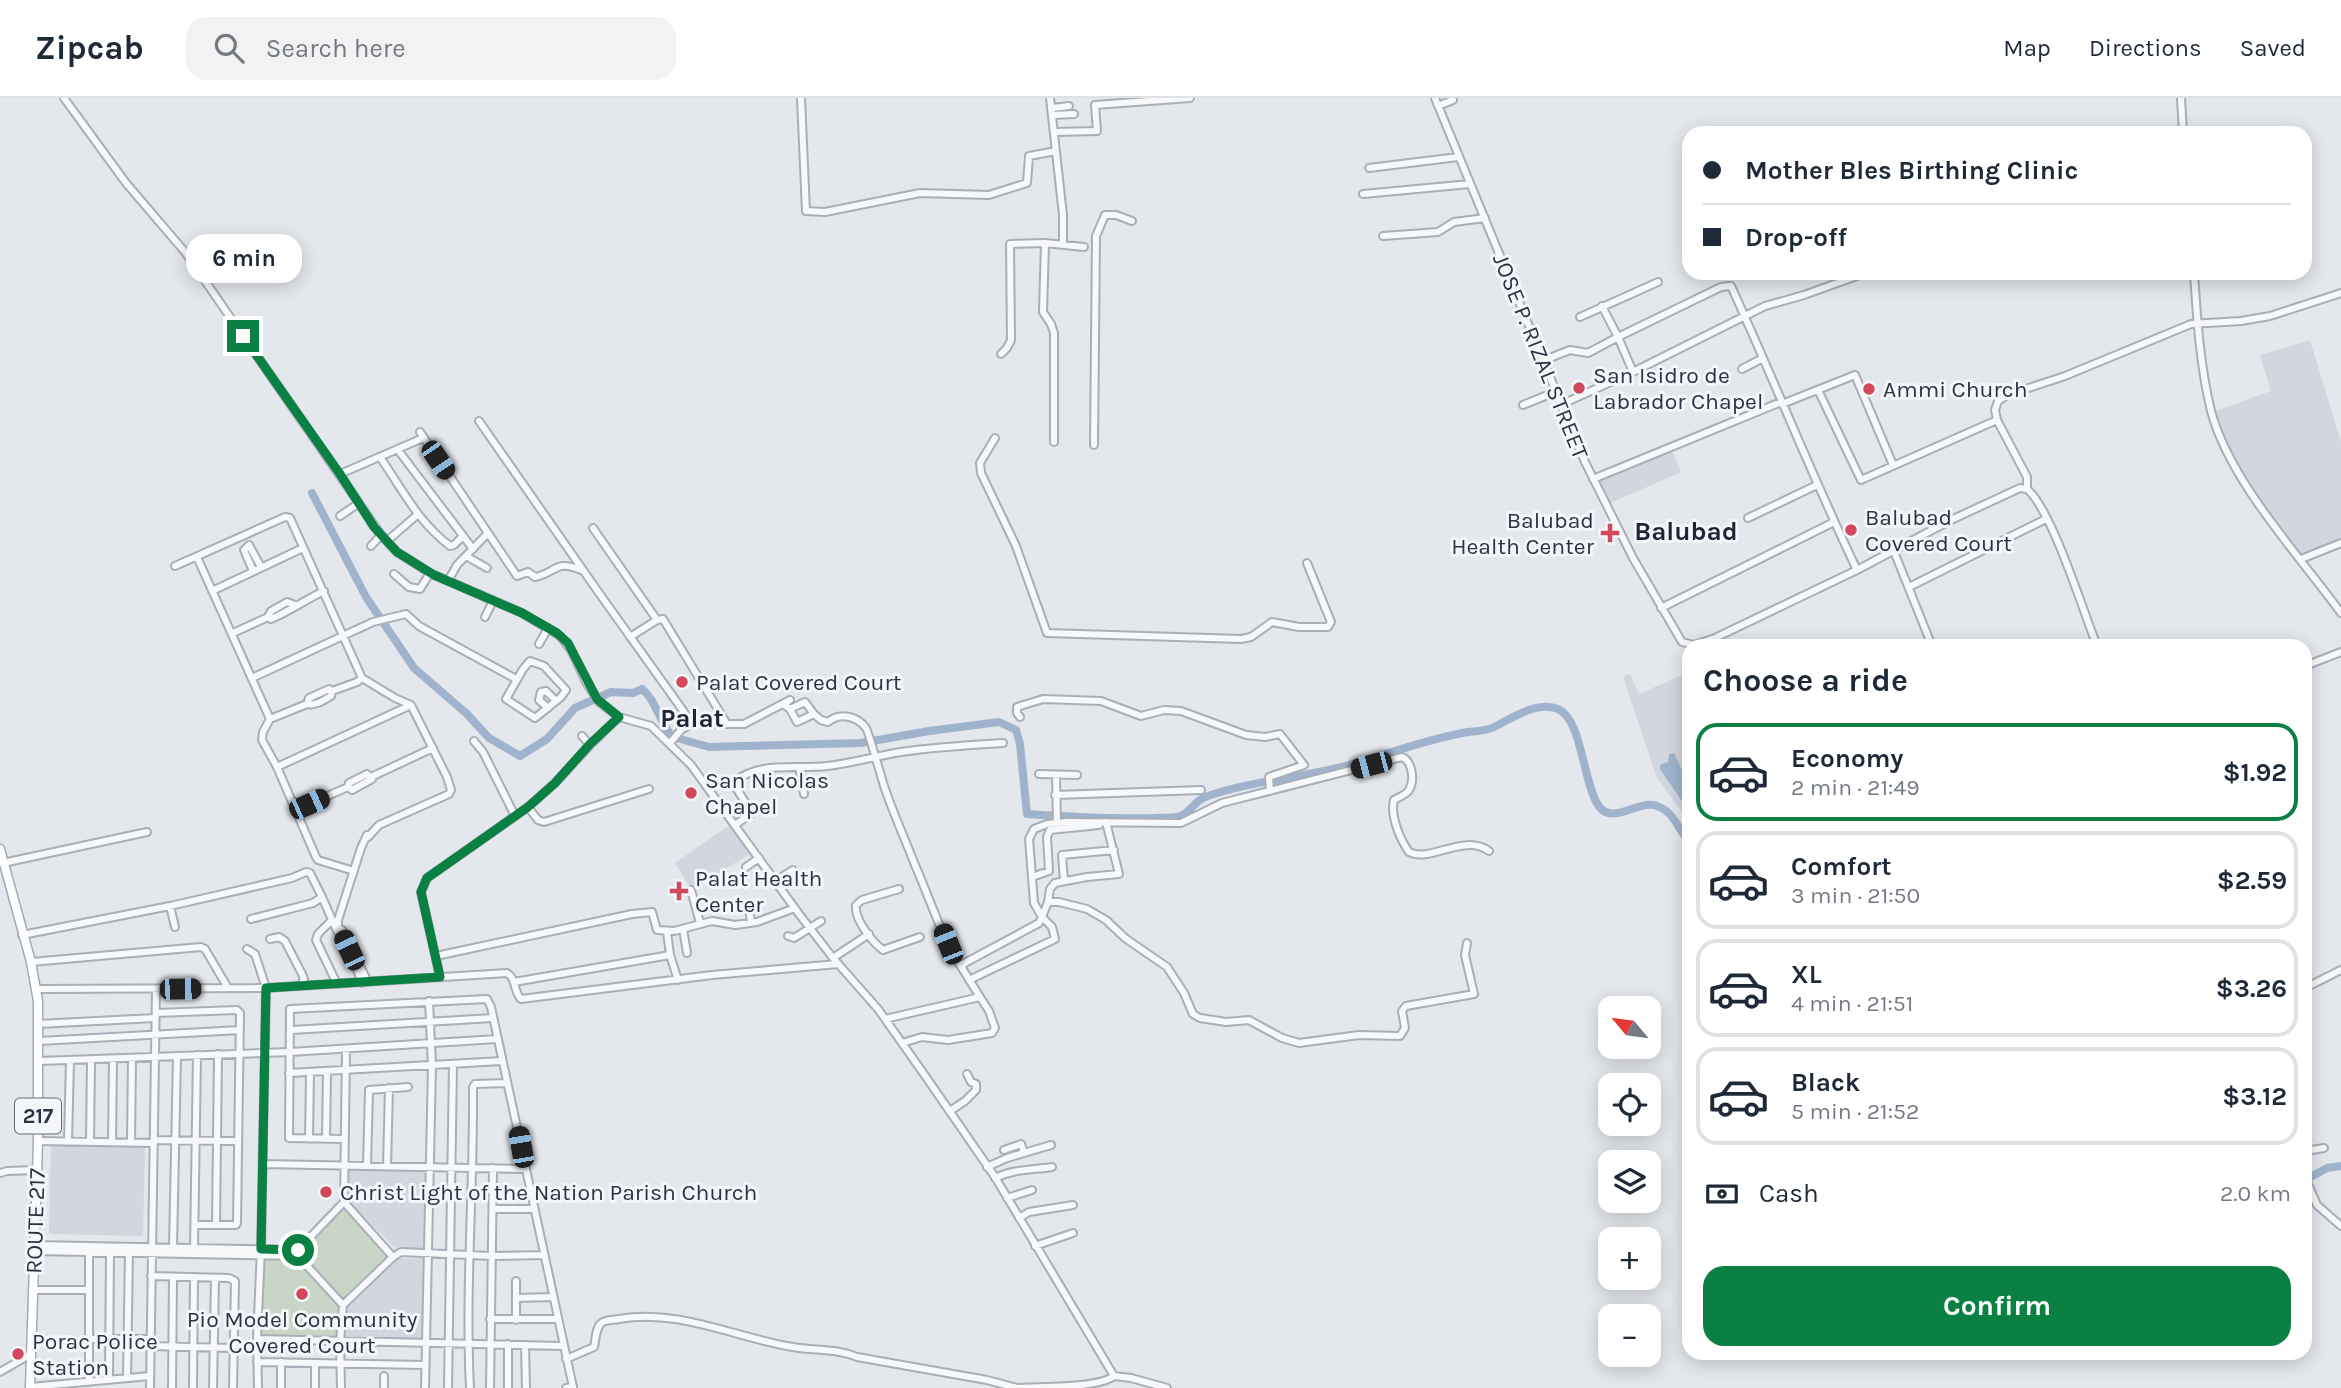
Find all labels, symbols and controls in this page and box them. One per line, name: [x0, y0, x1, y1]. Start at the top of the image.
search box: [186, 17, 676, 80]
text: Zipcab: [35, 29, 144, 67]
icon: search: [210, 29, 248, 67]
text: Search here: [266, 33, 406, 64]
text: Map: [2003, 34, 2051, 62]
text: Directions: [2089, 34, 2202, 62]
text: Saved: [2240, 34, 2306, 62]
text: Mother Bles Birthing Clinic: [1745, 155, 2078, 186]
text: Drop-off: [1745, 222, 1847, 253]
callout: 6 min: [185, 234, 301, 284]
text: 6 min: [212, 245, 276, 272]
street label: JOSE P. RIZAL STREET: [1487, 250, 1594, 463]
route end: [227, 320, 259, 352]
place label: San Isidro de Labrador Chapel: [1593, 362, 1763, 415]
place label: Ammi Church: [1883, 376, 2028, 403]
marker: San Isidro de Labrador Chapel: [1571, 380, 1587, 396]
marker: Ammi Church: [1861, 381, 1877, 397]
car: [418, 437, 459, 483]
place label: Balubad Covered Court: [1865, 504, 2012, 557]
place label: Balubad Health Center: [1451, 507, 1595, 560]
district label: Balubad: [1634, 516, 1738, 547]
marker: Balubad Covered Court: [1843, 522, 1859, 538]
marker: Balubad Health Center: [1600, 523, 1620, 543]
text: Choose a ride: [1703, 662, 1908, 699]
place label: Palat Covered Court: [696, 669, 902, 696]
marker: Palat Covered Court: [674, 674, 690, 690]
district label: Palat: [660, 703, 724, 734]
icon: car: [1707, 741, 1770, 804]
text: Economy: [1791, 743, 1903, 774]
car: [1348, 749, 1395, 781]
text: $1.92: [2223, 757, 2287, 788]
place label: San Nicolas Chapel: [705, 767, 829, 820]
text: 2 min · 21:49: [1791, 774, 1920, 801]
marker: San Nicolas Chapel: [683, 785, 699, 801]
car: [286, 786, 333, 822]
icon: car: [1707, 849, 1770, 912]
text: Comfort: [1791, 851, 1892, 882]
place label: Palat Health Center: [695, 865, 822, 918]
text: $2.59: [2217, 865, 2287, 896]
marker: Palat Health Center: [669, 881, 689, 901]
text: 3 min · 21:50: [1791, 882, 1920, 909]
car: [931, 921, 966, 967]
car: [331, 927, 368, 973]
icon: car: [1707, 957, 1770, 1020]
text: XL: [1791, 959, 1822, 990]
text: $3.26: [2216, 973, 2287, 1004]
car: [159, 978, 202, 1000]
text: 4 min · 21:51: [1791, 990, 1913, 1017]
north arrow: [1598, 996, 1661, 1059]
map controls: [1598, 996, 1661, 1367]
icon: car: [1707, 1065, 1770, 1128]
text: Black: [1791, 1067, 1860, 1098]
button: locate: [1598, 1073, 1661, 1136]
text: $3.12: [2222, 1081, 2287, 1112]
road number: 217: [15, 1098, 61, 1134]
text: 5 min · 21:52: [1791, 1098, 1919, 1125]
car: [508, 1124, 535, 1170]
button: layers: [1598, 1150, 1661, 1213]
street label: ROUTE 217: [20, 1168, 51, 1274]
icon: cash: [1703, 1175, 1741, 1213]
text: Cash: [1759, 1178, 1819, 1209]
place label: Christ Light of the Nation Parish Church: [340, 1179, 757, 1206]
text: 2.0 km: [2220, 1180, 2291, 1207]
marker: Christ Light of the Nation Parish Church: [318, 1184, 334, 1200]
button: +: [1598, 1227, 1661, 1290]
route start: [282, 1234, 314, 1266]
button: Confirm: [1703, 1266, 2291, 1346]
marker: Pio Model Community Covered Court: [294, 1286, 310, 1302]
button: −: [1598, 1304, 1661, 1367]
place label: Pio Model Community Covered Court: [187, 1306, 418, 1359]
place label: Porac Police Station: [32, 1328, 158, 1381]
marker: Porac Police Station: [10, 1346, 26, 1362]

